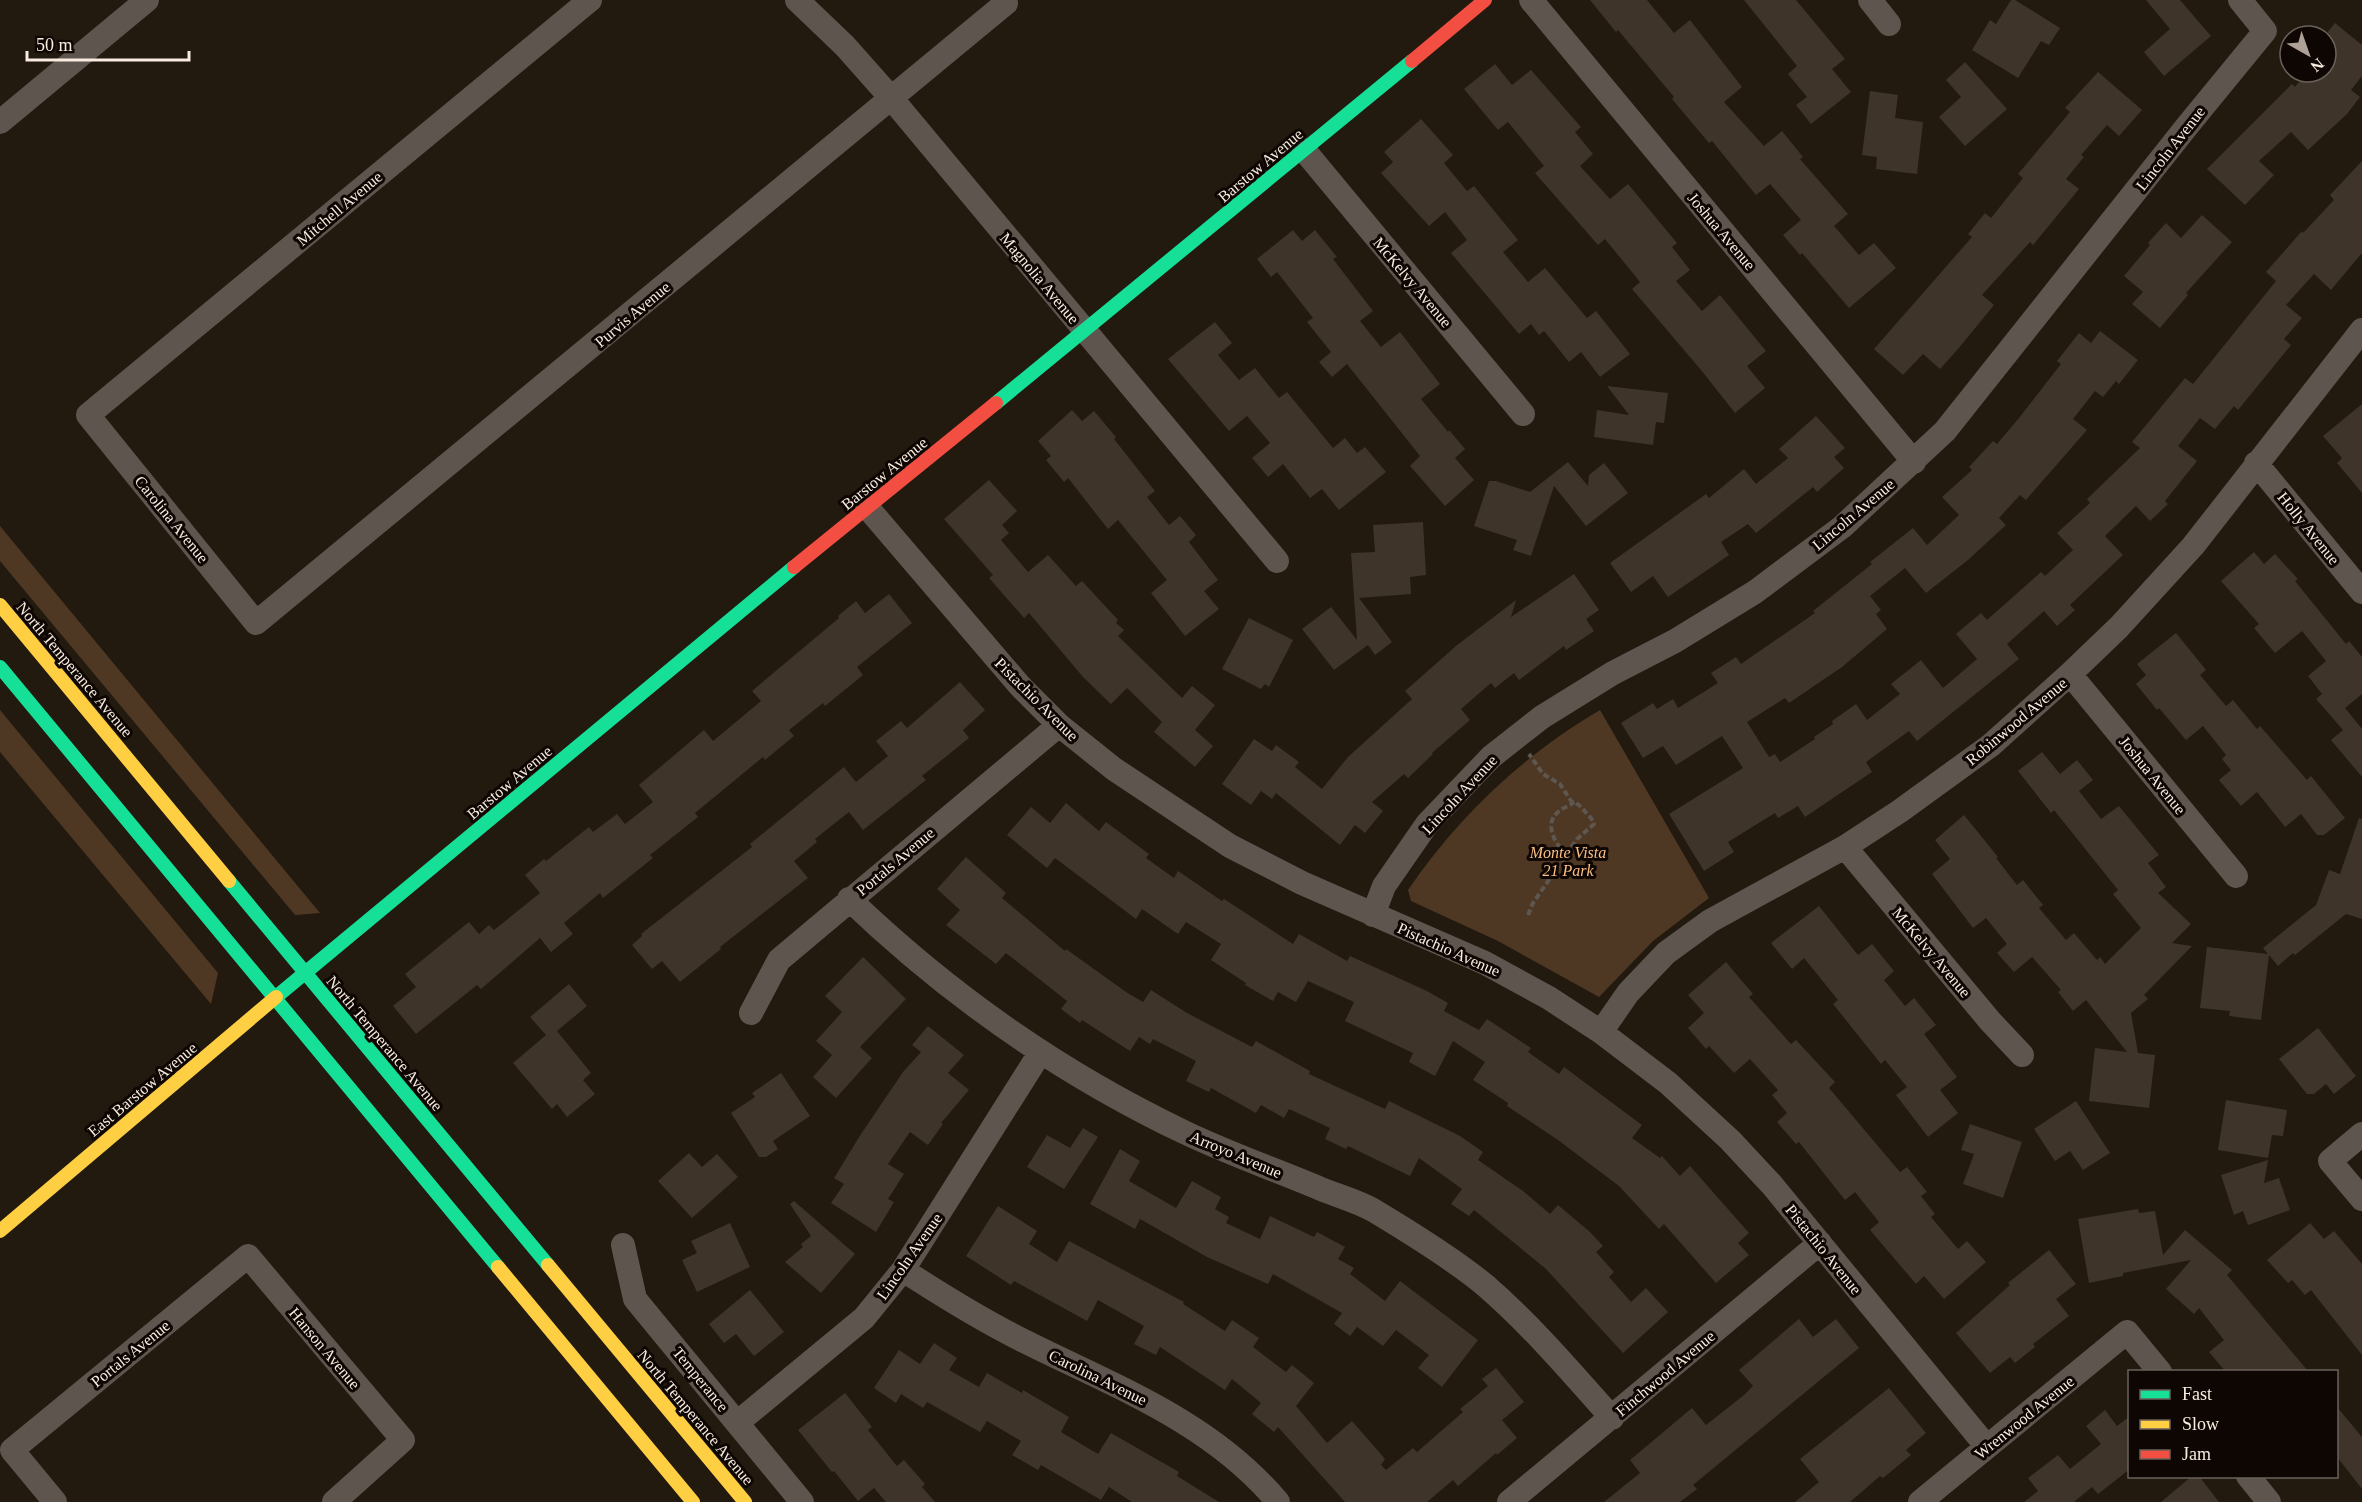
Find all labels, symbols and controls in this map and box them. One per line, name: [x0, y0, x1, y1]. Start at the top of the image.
scale bar: [27, 24, 189, 62]
north arrow: [2278, 24, 2338, 84]
text: 50 m: [36, 35, 73, 55]
text: N: [2307, 55, 2327, 76]
street label: Lincoln Avenue: [2132, 103, 2208, 194]
street label: Barstow Avenue: [1215, 125, 1306, 206]
street label: Mitchell Avenue: [293, 168, 385, 249]
street label: Joshua Avenue: [1684, 189, 1759, 273]
street label: Magnolia Avenue: [996, 230, 1082, 328]
street label: McKelvy Avenue: [1369, 234, 1455, 331]
street label: Purvis Avenue: [591, 278, 673, 351]
street label: Barstow Avenue: [838, 434, 930, 513]
street label: Carolina Avenue: [131, 472, 212, 566]
street label: Lincoln Avenue: [1809, 475, 1898, 554]
street label: Holly Avenue: [2273, 489, 2343, 569]
street label: North Temperance Avenue: [12, 598, 136, 741]
street label: Pistachio Avenue: [992, 654, 1082, 744]
street label: Robinwood Avenue: [1962, 674, 2070, 769]
street label: Joshua Avenue: [2116, 733, 2189, 818]
street label: Barstow Avenue: [464, 742, 555, 823]
street label: Lincoln Avenue: [1419, 751, 1500, 837]
street label: Portals Avenue: [853, 824, 938, 899]
park label: Monte Vista 21 Park: [1529, 844, 1606, 879]
street label: McKelvy Avenue: [1888, 904, 1974, 1001]
street label: Pistachio Avenue: [1395, 919, 1503, 980]
street label: North Temperance Avenue: [322, 972, 446, 1115]
street label: East Barstow Avenue: [85, 1039, 200, 1140]
street label: Arroyo Avenue: [1187, 1128, 1284, 1182]
street label: Pistachio Avenue: [1782, 1201, 1865, 1298]
street label: Lincoln Avenue: [873, 1210, 945, 1303]
street label: Hanson Avenue: [286, 1304, 363, 1392]
street label: Portals Avenue: [88, 1317, 173, 1390]
street label: Finchwood Avenue: [1612, 1327, 1718, 1420]
street label: Temperance: [669, 1344, 732, 1416]
street label: North Temperance Avenue: [633, 1346, 757, 1489]
street label: Carolina Avenue: [1046, 1346, 1149, 1408]
legend: [2128, 1370, 2338, 1478]
street label: Wrenwood Avenue: [1972, 1372, 2077, 1462]
text: Fast: [2182, 1384, 2212, 1404]
text: Slow: [2182, 1414, 2219, 1434]
text: Jam: [2182, 1444, 2211, 1464]

